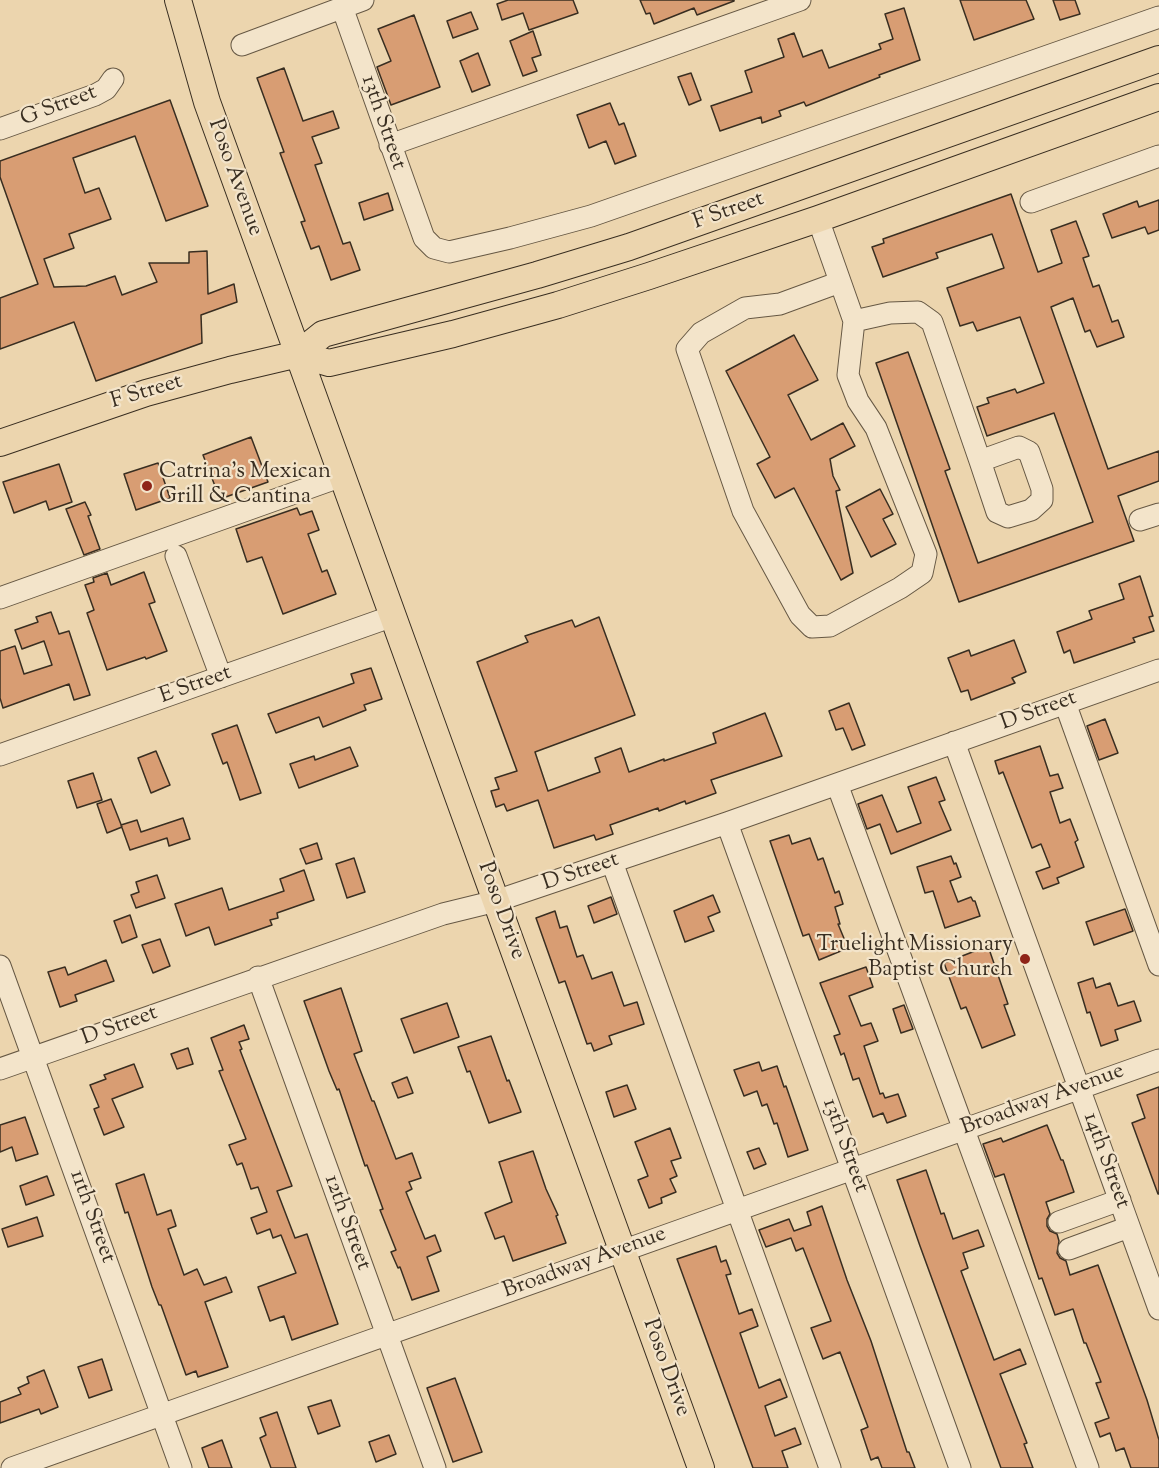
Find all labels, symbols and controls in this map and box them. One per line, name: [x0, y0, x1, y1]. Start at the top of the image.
street label: 13th Street: [354, 72, 410, 174]
street label: G Street: [17, 80, 101, 134]
street label: Poso Avenue: [201, 116, 267, 240]
street label: F Street: [690, 187, 768, 237]
street label: F Street: [108, 370, 186, 416]
place label: Catrina's Mexican Grill & Cantina: [159, 460, 331, 512]
marker: Catrina's Mexican Grill & Cantina: [140, 479, 154, 493]
street label: E Street: [156, 661, 236, 711]
street label: D Street: [997, 686, 1081, 738]
street label: D Street: [539, 848, 623, 898]
street label: Poso Drive: [470, 859, 530, 963]
place label: Truelight Missionary Baptist Church: [817, 933, 1013, 984]
marker: Truelight Missionary Baptist Church: [1018, 952, 1032, 966]
street label: D Street: [78, 1001, 162, 1053]
street label: Broadway Avenue: [958, 1059, 1128, 1143]
street label: 13th Street: [815, 1095, 873, 1197]
street label: 14th Street: [1075, 1109, 1135, 1213]
street label: 11th Street: [62, 1167, 120, 1267]
street label: 12th Street: [317, 1172, 375, 1274]
street label: Broadway Avenue: [500, 1222, 670, 1306]
street label: Poso Drive: [635, 1316, 695, 1420]

